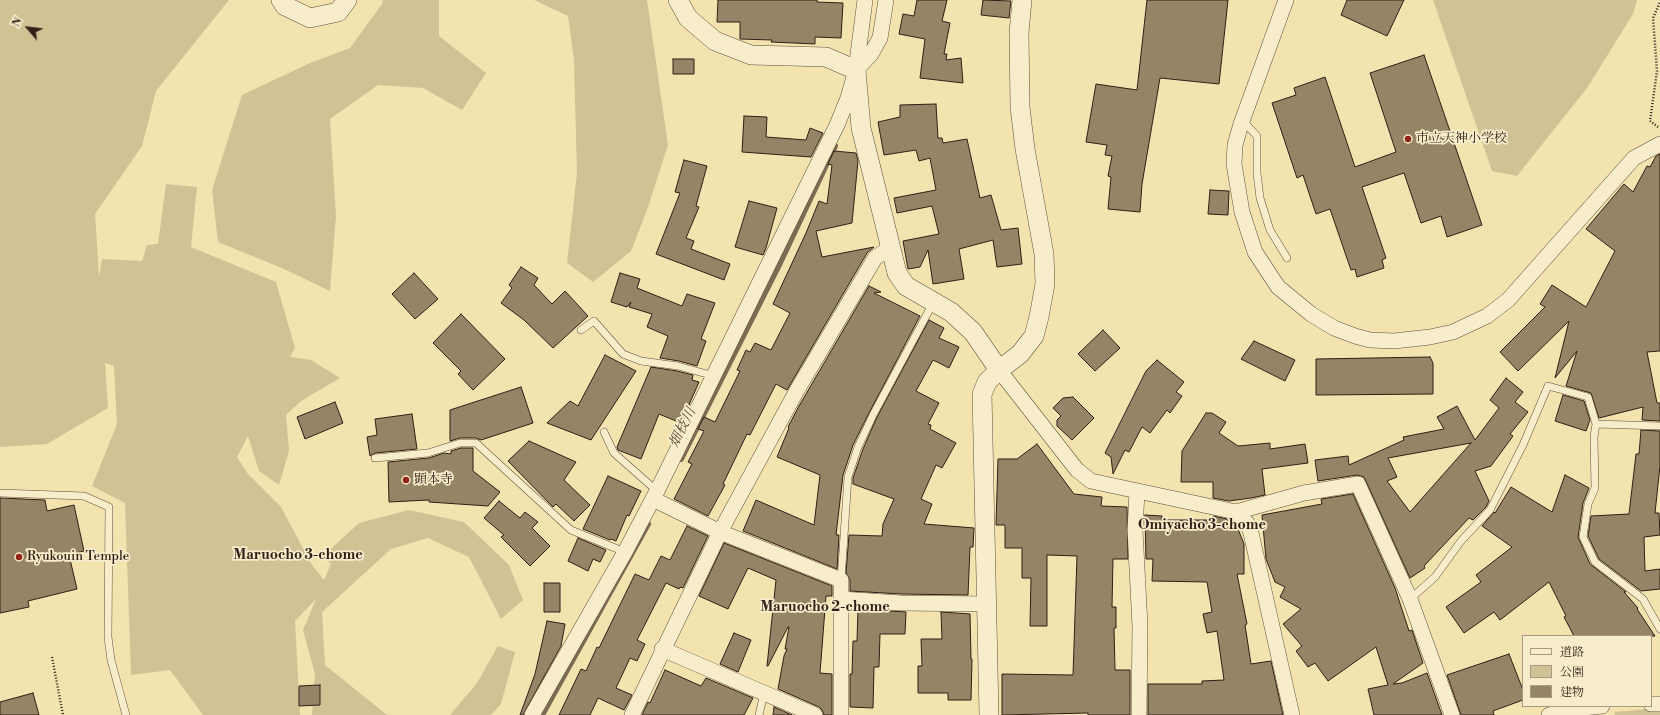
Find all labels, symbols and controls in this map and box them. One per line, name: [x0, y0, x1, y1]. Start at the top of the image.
north arrow: [8, 8, 48, 48]
text: N: [9, 15, 26, 30]
place label: 市立天神小学校: [1416, 131, 1507, 147]
marker: 市立天神小学校: [1403, 134, 1413, 144]
water label: 畑枝川: [666, 405, 700, 451]
place label: 顕本寺: [414, 472, 453, 488]
marker: 顕本寺: [401, 475, 411, 485]
district label: Omiyacho 3-chome: [1138, 518, 1266, 534]
district label: Maruocho 3-chome: [233, 548, 363, 564]
place label: Ryukouin Temple: [27, 549, 129, 565]
marker: Ryukouin Temple: [14, 552, 24, 562]
district label: Maruocho 2-chome: [760, 600, 890, 616]
legend: [1522, 635, 1652, 707]
text: 道路: [1560, 645, 1584, 660]
text: 公園: [1560, 665, 1584, 680]
text: 建物: [1560, 685, 1584, 700]

